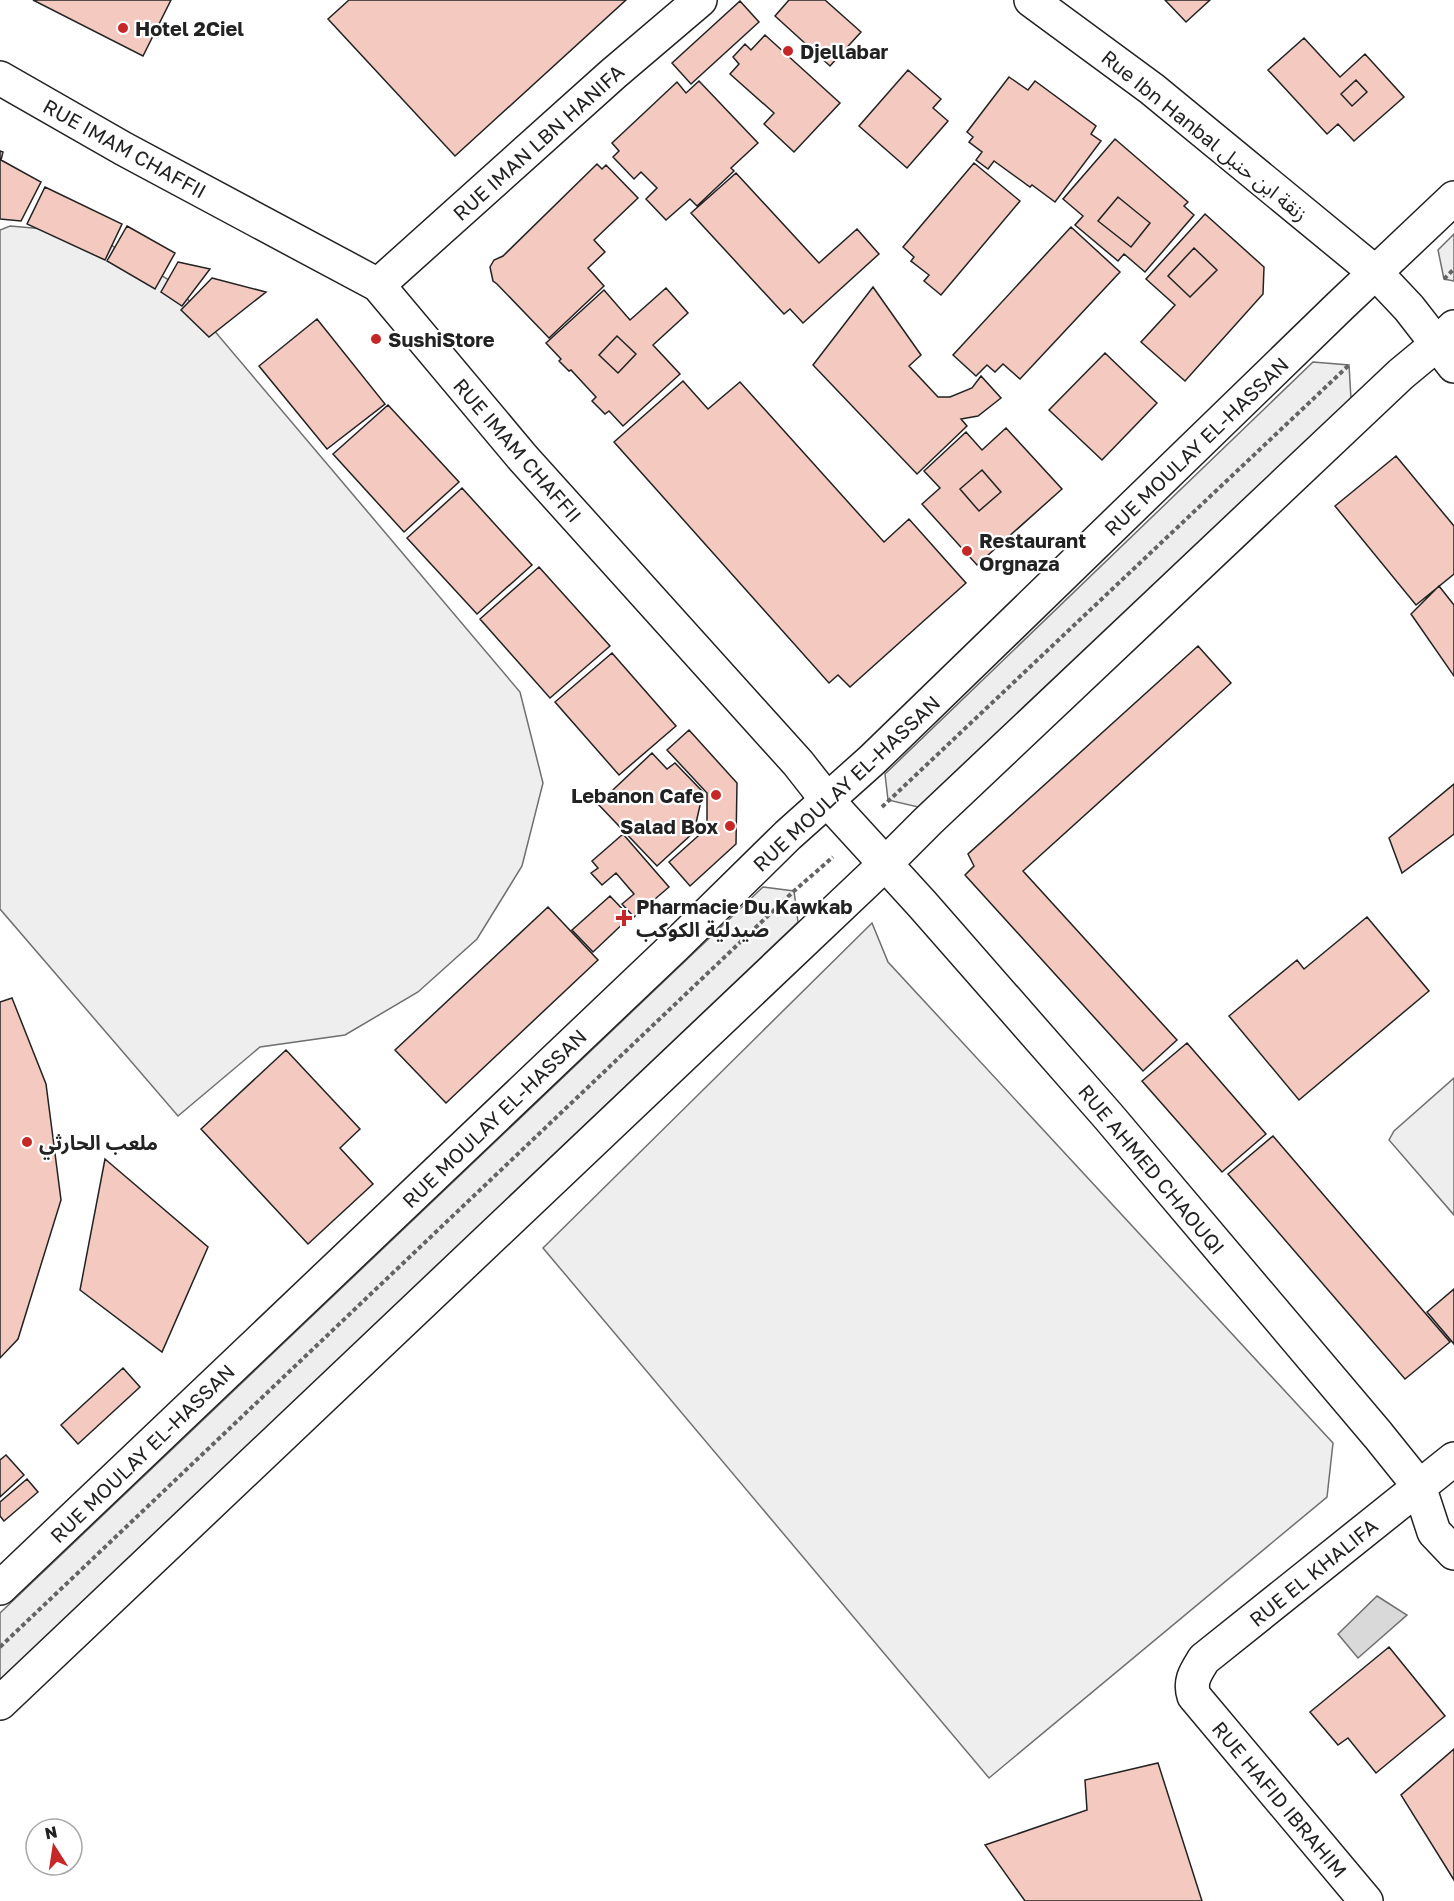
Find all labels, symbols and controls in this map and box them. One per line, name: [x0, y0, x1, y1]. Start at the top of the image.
place label: Hotel 2Ciel: [135, 16, 244, 40]
marker: Hotel 2Ciel: [116, 21, 130, 35]
place label: Djellabar: [800, 39, 888, 63]
marker: Djellabar: [781, 44, 795, 58]
street label: Rue Ibn Hanbal زنقة ابن حنبل: [1096, 44, 1313, 226]
street label: RUE IMAN LBN HANIFA: [448, 59, 628, 225]
street label: RUE IMAM CHAFFII: [39, 93, 211, 203]
place label: SushiStore: [388, 327, 495, 351]
marker: SushiStore: [369, 332, 383, 346]
street label: RUE MOULAY EL-HASSAN: [1099, 352, 1293, 540]
street label: RUE IMAM CHAFFII: [449, 373, 587, 527]
place label: Restaurant Orgnaza: [979, 528, 1086, 575]
marker: Restaurant Orgnaza: [960, 544, 974, 558]
street label: RUE MOULAY EL-HASSAN: [748, 690, 944, 876]
place label: Lebanon Cafe: [571, 783, 704, 807]
marker: Lebanon Cafe: [709, 788, 723, 802]
place label: Salad Box: [620, 814, 718, 838]
marker: Salad Box: [723, 819, 737, 833]
place label: Pharmacie Du Kawkab صيدلية الكوكب: [636, 894, 853, 942]
marker: Pharmacie Du Kawkab صيدلية الكوكب: [617, 911, 631, 925]
street label: RUE MOULAY EL-HASSAN: [397, 1024, 591, 1212]
street label: RUE AHMED CHAOUQI: [1074, 1079, 1230, 1259]
place label: ملعب الحارثي: [39, 1130, 158, 1160]
marker: ملعب الحارثي: [20, 1135, 34, 1149]
street label: RUE MOULAY EL-HASSAN: [45, 1359, 239, 1547]
street label: RUE EL KHALIFA: [1244, 1513, 1382, 1631]
street label: RUE HAFID IBRAHIM: [1208, 1716, 1352, 1882]
north arrow: [24, 1817, 84, 1877]
text: N: [43, 1821, 59, 1843]

